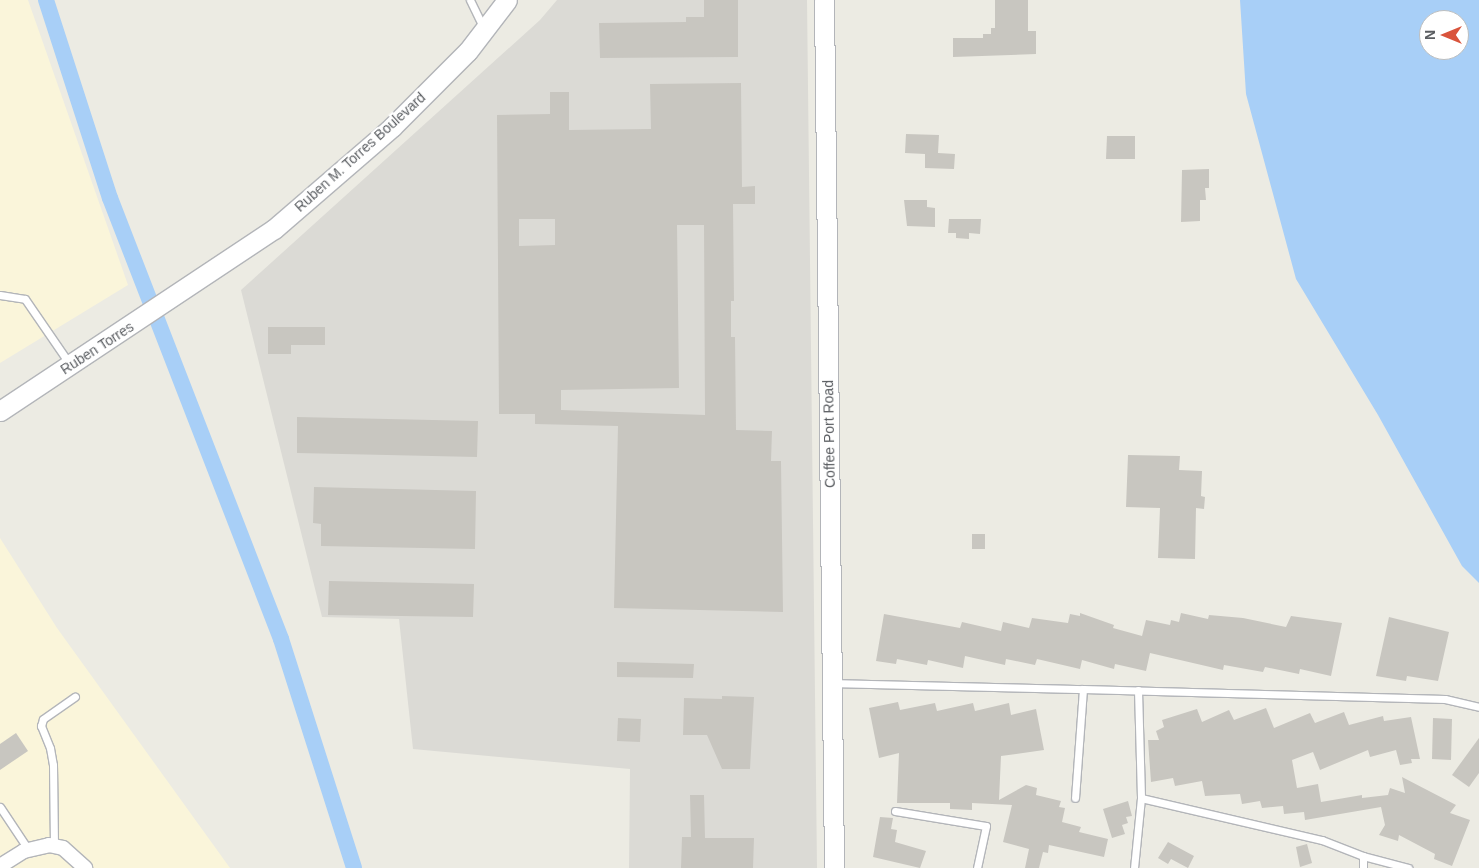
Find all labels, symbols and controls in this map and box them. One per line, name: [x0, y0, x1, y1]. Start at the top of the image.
north arrow: [1419, 10, 1469, 60]
text: N: [1422, 30, 1438, 40]
street label: Ruben M. Torres Boulevard: [291, 89, 429, 215]
street label: Ruben Torres: [57, 318, 137, 378]
street label: Coffee Port Road: [820, 380, 838, 488]

